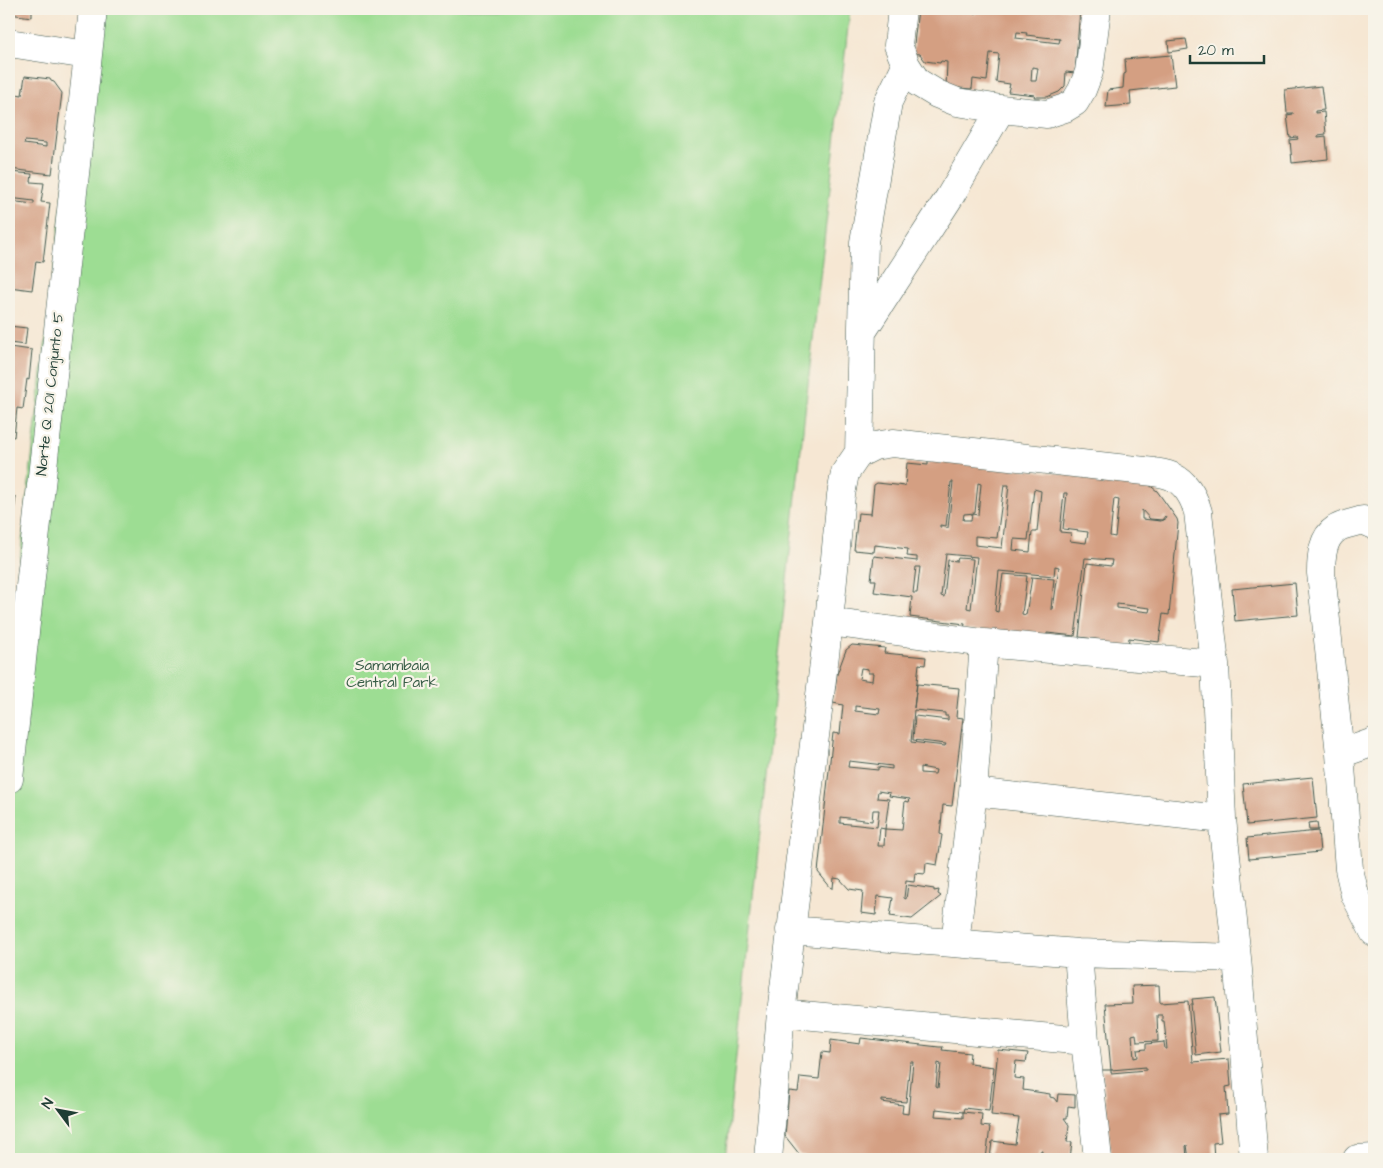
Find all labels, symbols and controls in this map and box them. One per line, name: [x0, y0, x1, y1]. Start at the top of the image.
scale bar: [1190, 32, 1264, 64]
text: 20 m: [1198, 40, 1234, 61]
street label: Norte Q 201 Conjunto 5: [31, 311, 69, 477]
park label: Samambaia Central Park: [346, 655, 438, 693]
north arrow: [32, 1086, 82, 1136]
text: N: [37, 1094, 59, 1113]

